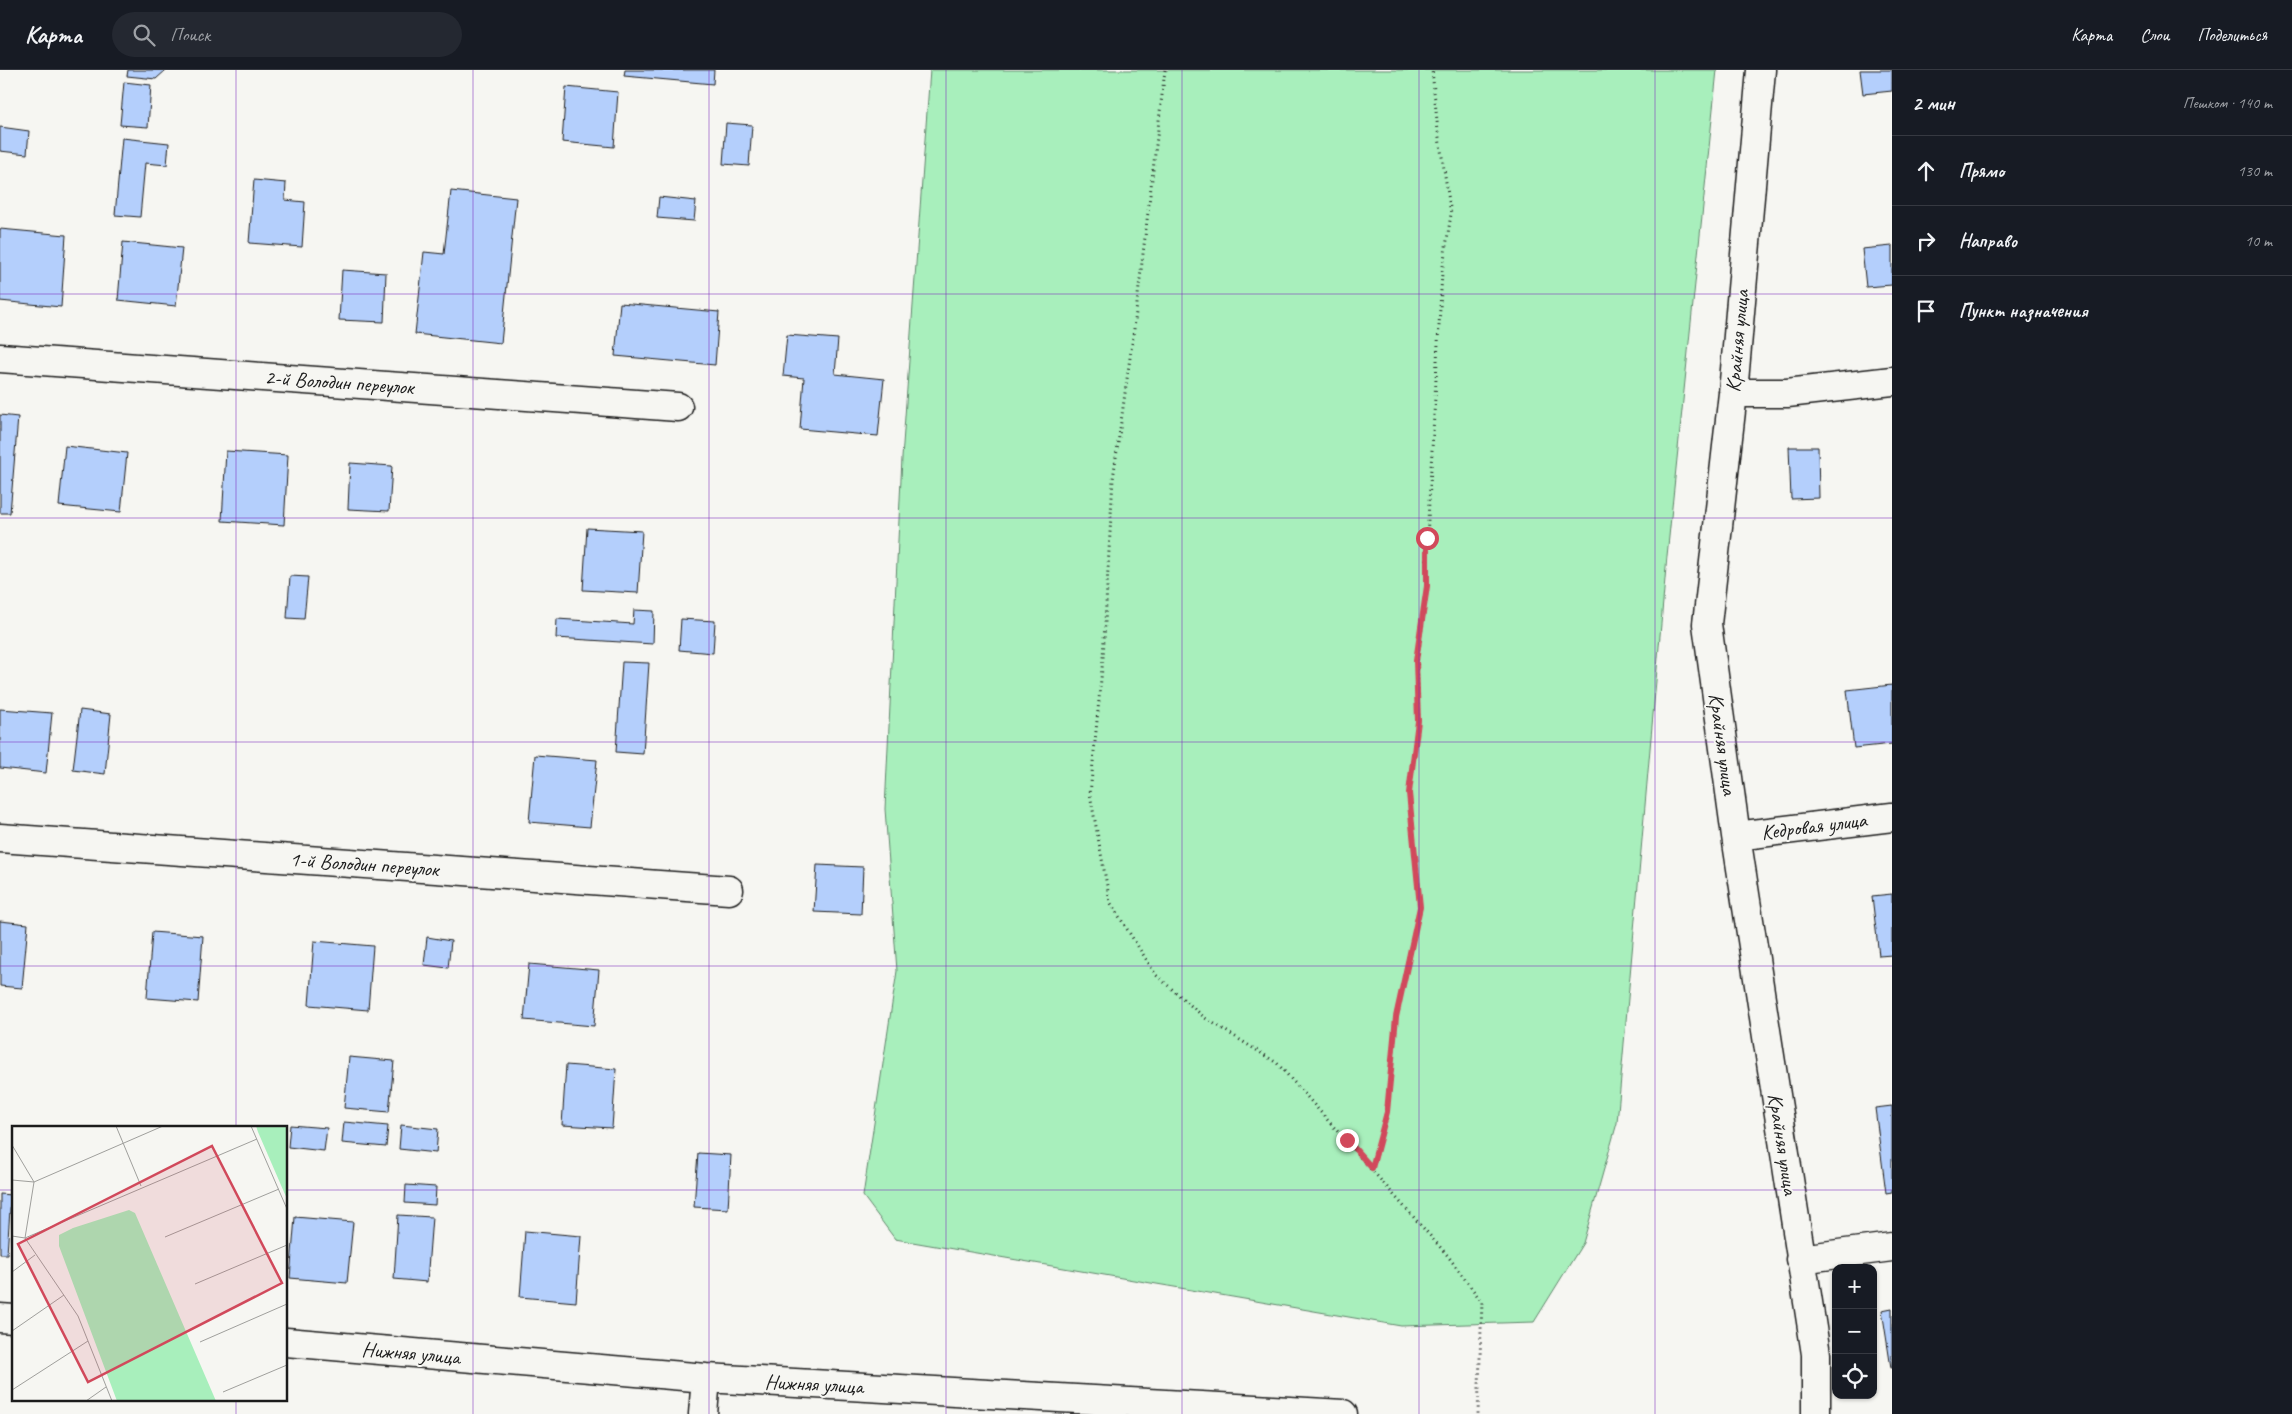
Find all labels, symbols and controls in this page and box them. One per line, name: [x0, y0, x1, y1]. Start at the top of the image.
search box: [112, 12, 462, 57]
text: Карта: [25, 20, 82, 50]
icon: search: [130, 21, 158, 49]
text: Поиск: [170, 23, 210, 47]
text: Карта: [2071, 24, 2112, 46]
text: Слои: [2140, 24, 2169, 46]
text: Поделиться: [2197, 24, 2267, 46]
text: 2 мин: [1912, 90, 1955, 116]
text: Пешком · 140 m: [2183, 93, 2272, 113]
icon: ahead: [1912, 157, 1940, 185]
text: Прямо: [1959, 159, 2004, 183]
text: 130 m: [2238, 161, 2272, 181]
icon: right: [1912, 227, 1940, 255]
text: Направо: [1959, 229, 2017, 253]
text: 10 m: [2245, 231, 2272, 251]
street label: Крайняя улица: [1720, 287, 1755, 393]
icon: arrive: [1912, 297, 1940, 325]
text: Пункт назначения: [1959, 299, 2088, 323]
street label: 2-й Володин переулок: [264, 364, 417, 400]
route start: [1416, 527, 1439, 550]
street label: Крайняя улица: [1703, 691, 1743, 798]
street label: Кедровая улица: [1760, 806, 1870, 845]
street label: 1-й Володин переулок: [289, 846, 442, 882]
street label: Крайняя улица: [1762, 1091, 1804, 1198]
inset map: [12, 1126, 288, 1402]
route end: [1336, 1129, 1359, 1152]
map controls: [1832, 1264, 1877, 1399]
button: +: [1832, 1264, 1877, 1309]
button: −: [1832, 1309, 1877, 1354]
street label: Нижняя улица: [361, 1336, 464, 1370]
button: locate: [1832, 1354, 1877, 1399]
street label: Нижняя улица: [764, 1368, 866, 1400]

